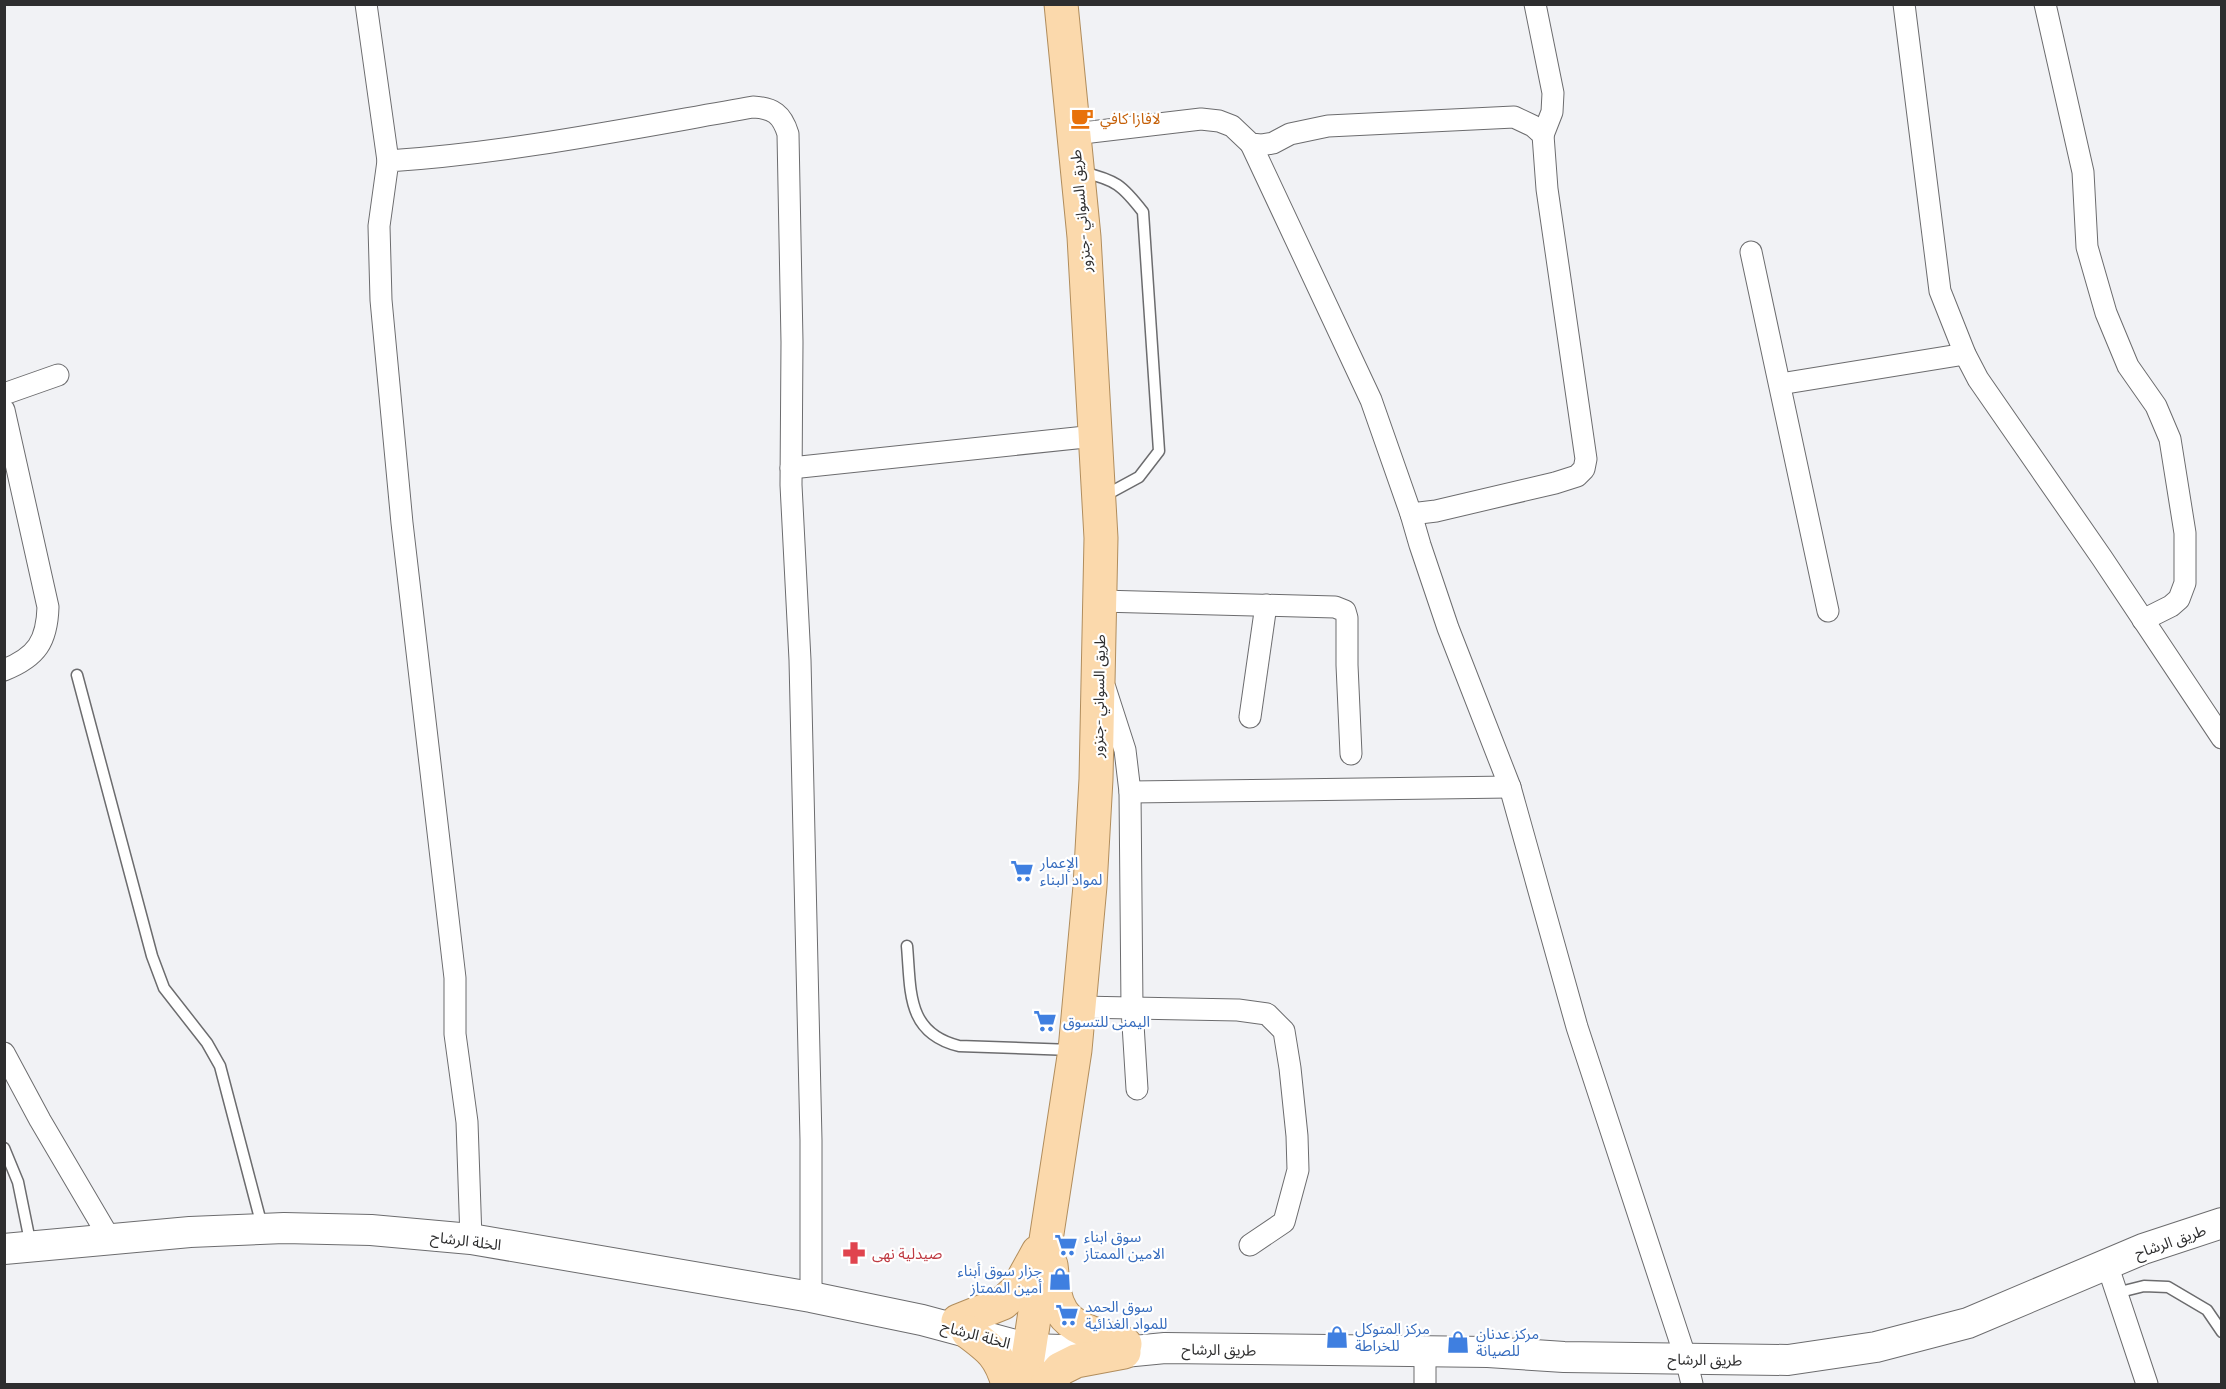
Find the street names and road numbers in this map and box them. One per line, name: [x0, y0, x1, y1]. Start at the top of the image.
street label: طريق السواني -جنزور: [1065, 148, 1098, 274]
street label: طريق السواني -جنزور: [1087, 634, 1112, 759]
street label: طريق الرشاح: [2131, 1219, 2209, 1265]
street label: الخلة الرشاح: [429, 1226, 503, 1257]
street label: الخلة الرشاح: [938, 1315, 1013, 1356]
street label: طريق الرشاح: [1181, 1338, 1256, 1363]
street label: طريق الرشاح: [1667, 1348, 1742, 1373]

